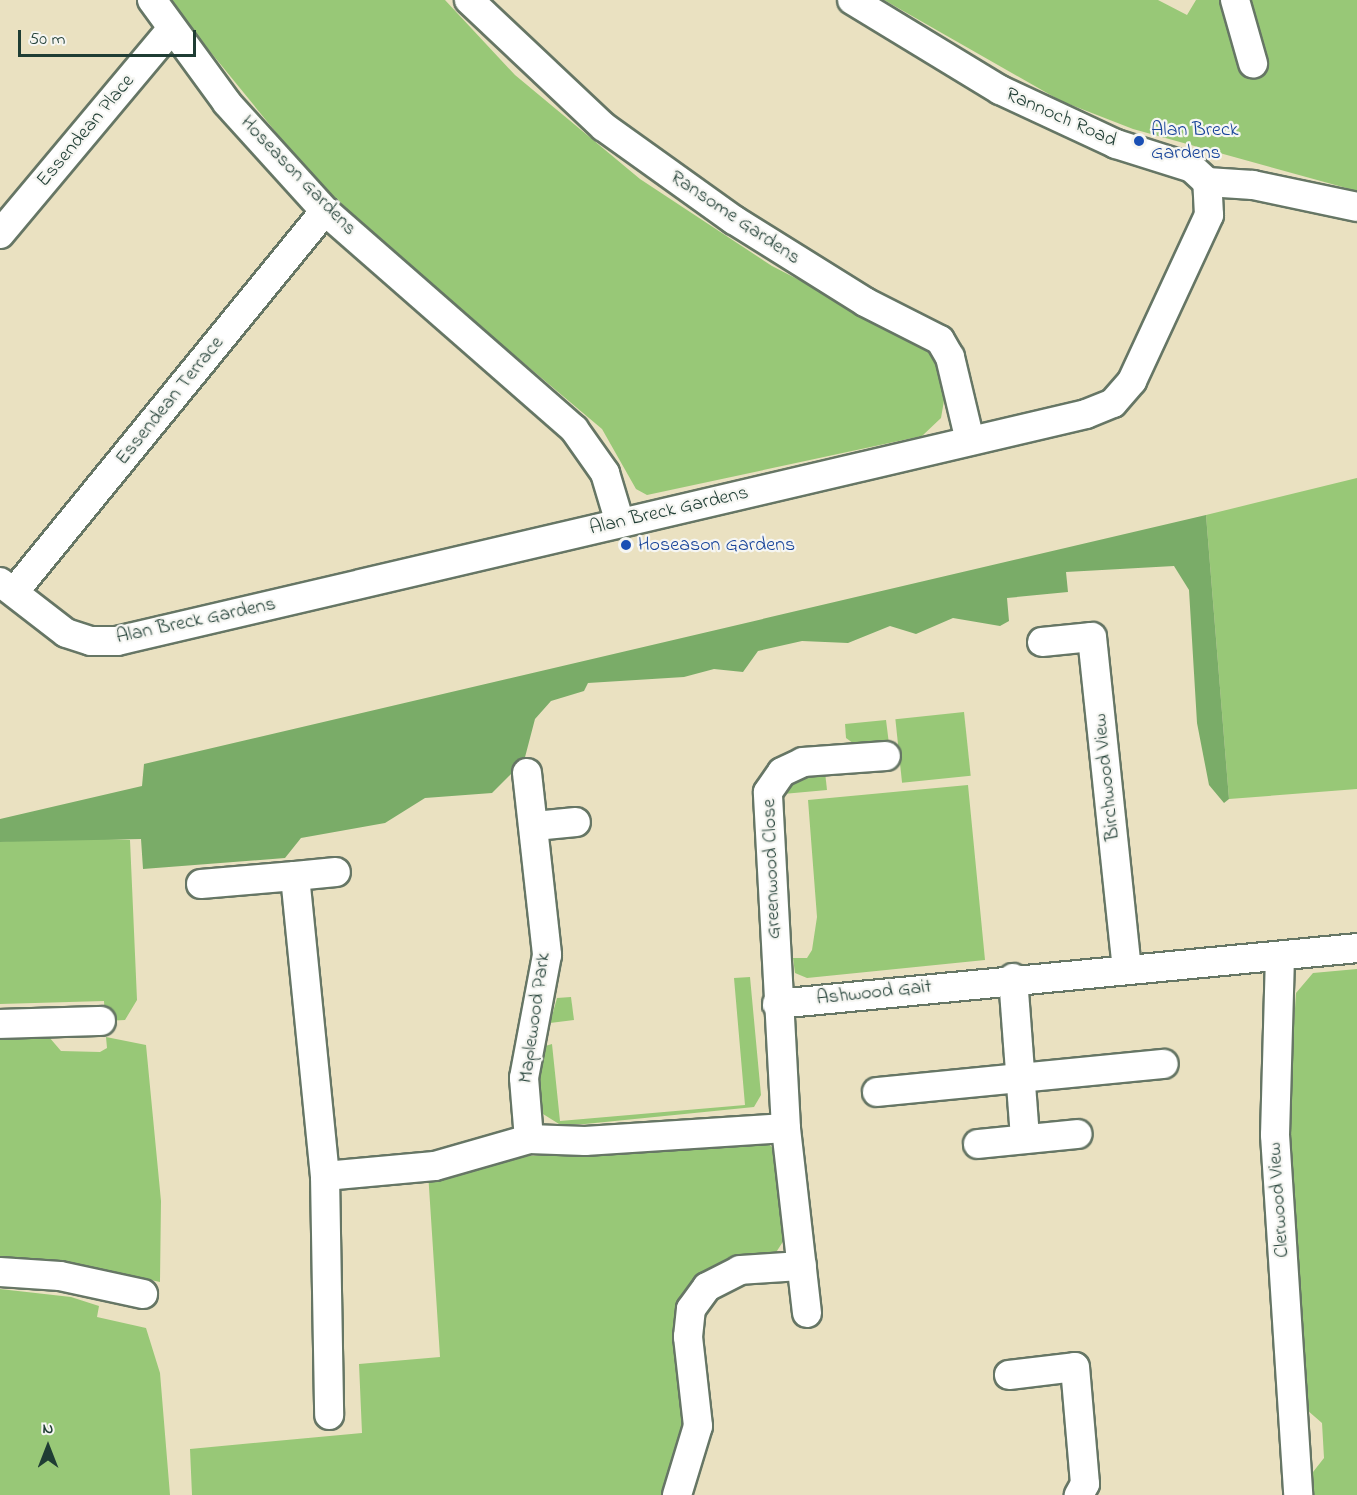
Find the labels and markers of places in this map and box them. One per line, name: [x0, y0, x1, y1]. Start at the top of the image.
place label: Alan Breck Gardens: [1151, 118, 1239, 165]
marker: Alan Breck Gardens: [1132, 134, 1146, 148]
place label: Hoseason Gardens: [638, 533, 795, 557]
marker: Hoseason Gardens: [619, 538, 633, 552]

